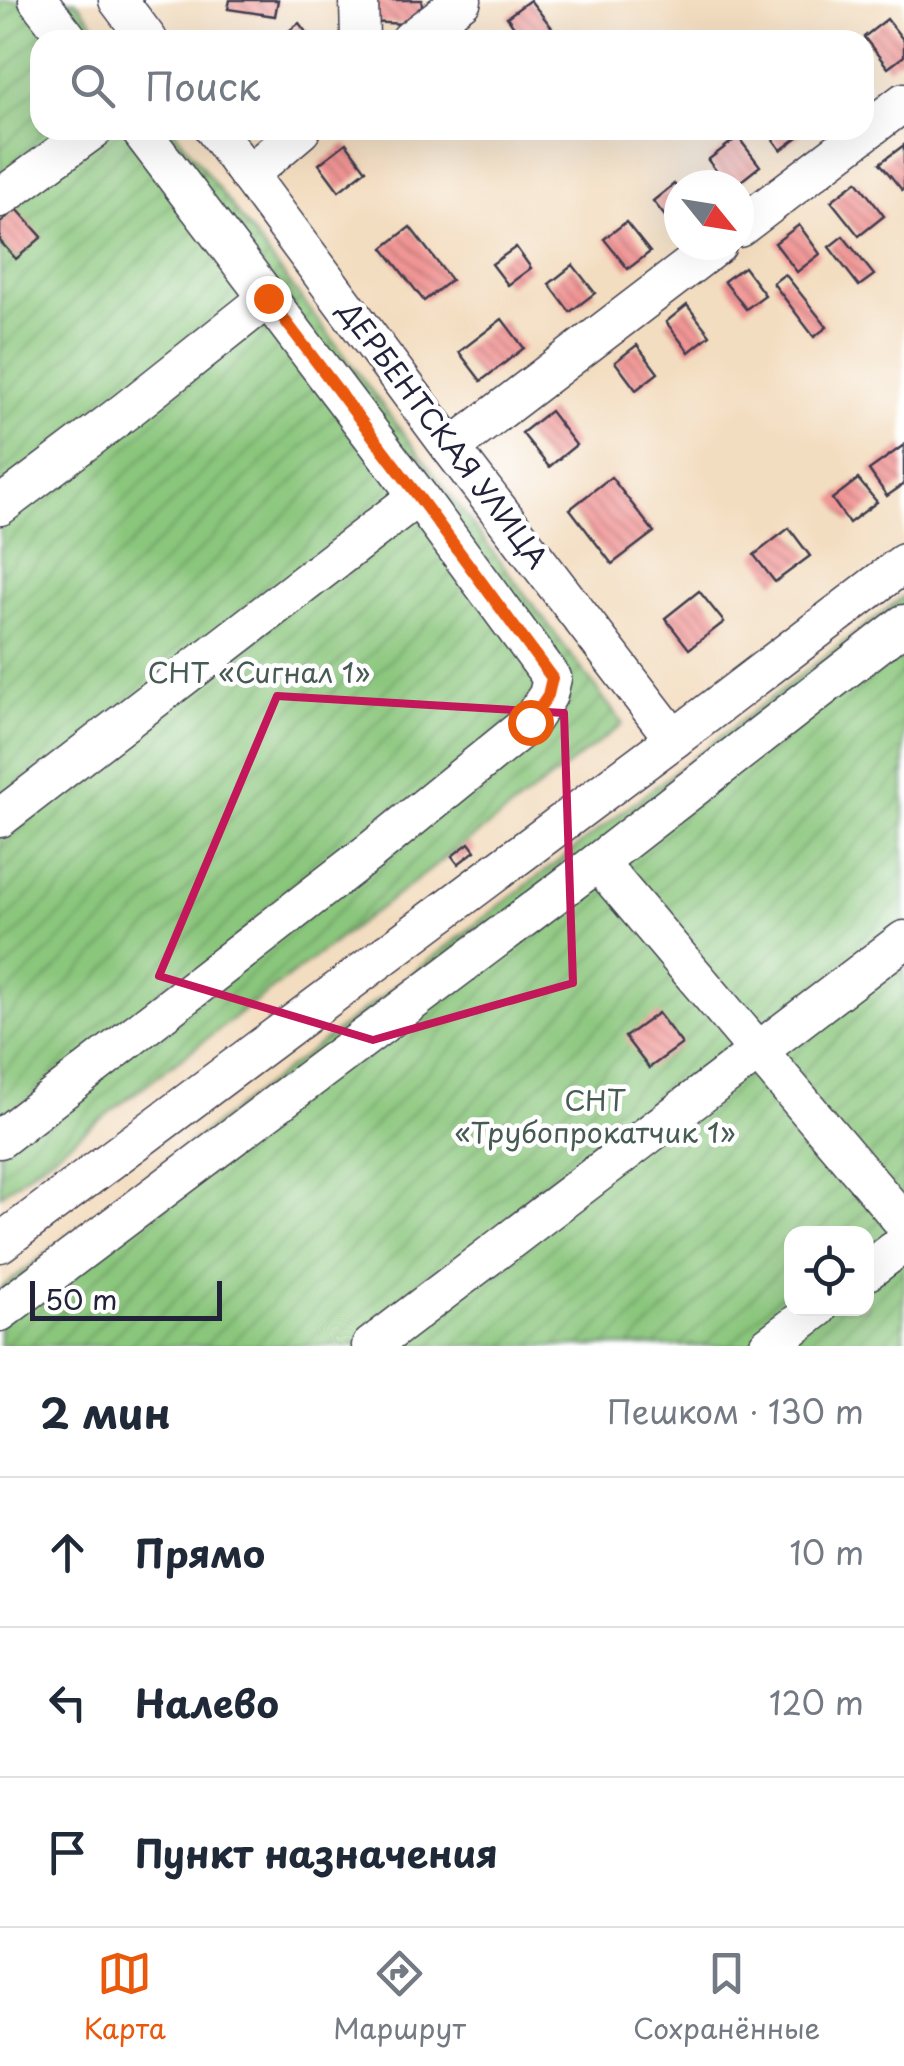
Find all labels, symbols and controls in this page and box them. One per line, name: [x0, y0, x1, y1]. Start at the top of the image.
search box: [30, 30, 874, 140]
text: Поиск: [145, 57, 260, 114]
icon: search: [65, 58, 120, 113]
north arrow: [664, 170, 754, 260]
route end: [246, 276, 292, 322]
street label: ДЕРБЕНТСКАЯ УЛИЦА: [329, 290, 559, 577]
park label: СНТ «Сигнал 1»: [148, 650, 370, 693]
route start: [508, 700, 554, 746]
park label: СНТ «Трубопрокатчик 1»: [454, 1078, 736, 1153]
map controls: [784, 1226, 874, 1316]
button: locate: [784, 1226, 874, 1316]
scale bar: [30, 1276, 222, 1320]
text: 50 m: [45, 1277, 118, 1320]
text: 2 мин: [40, 1380, 171, 1443]
text: Пешком · 130 m: [607, 1387, 864, 1435]
text: Прямо: [135, 1524, 265, 1581]
icon: ahead: [40, 1525, 95, 1580]
text: 10 m: [790, 1528, 864, 1576]
text: Налево: [135, 1674, 279, 1731]
icon: left: [40, 1675, 95, 1730]
text: 120 m: [769, 1678, 864, 1726]
text: Пункт назначения: [135, 1824, 498, 1881]
icon: arrive: [40, 1825, 95, 1880]
tab: Карта: [84, 1946, 166, 2049]
tab: Маршрут: [333, 1946, 466, 2049]
tab: Сохранённые: [633, 1946, 820, 2049]

